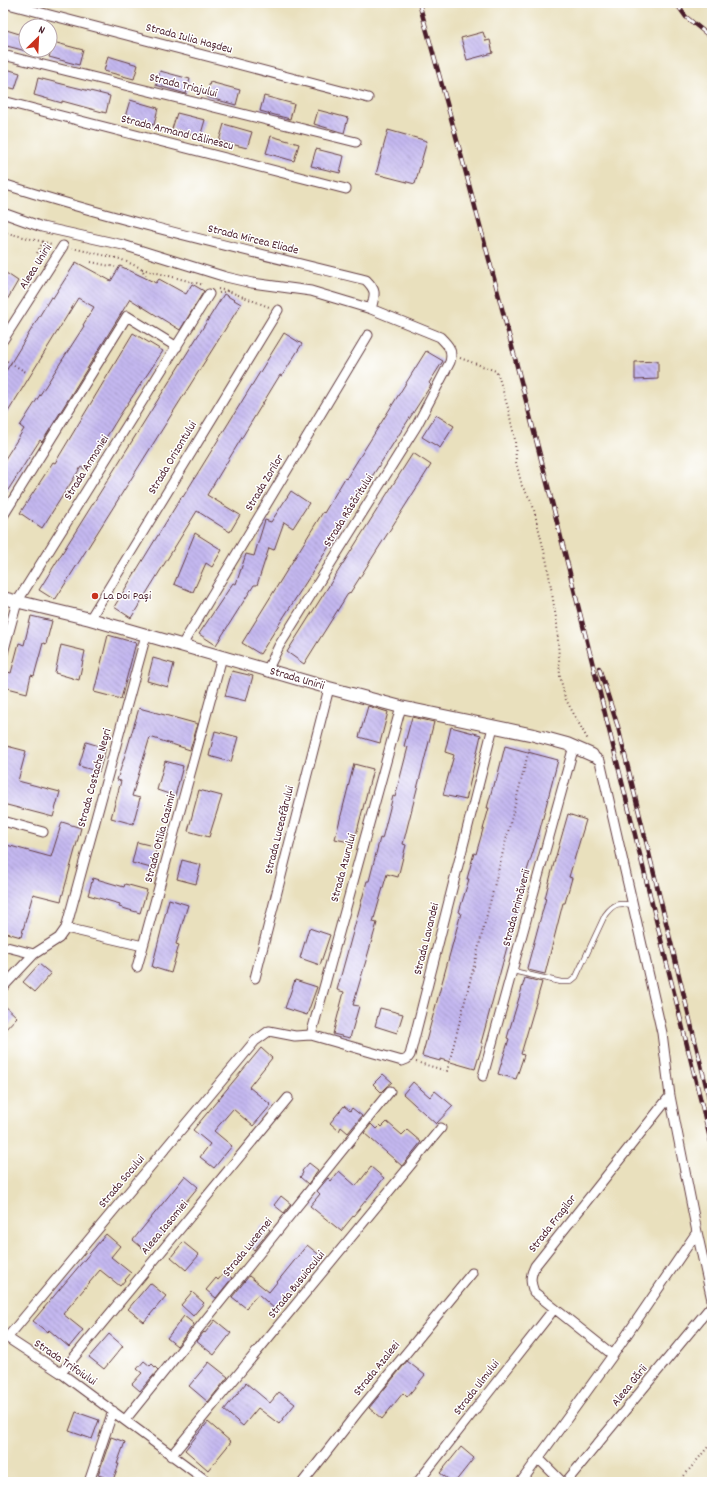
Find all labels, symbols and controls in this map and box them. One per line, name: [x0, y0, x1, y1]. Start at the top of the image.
north arrow: [18, 18, 58, 58]
street label: Strada Iulia Hașdeu: [144, 19, 234, 59]
text: N: [36, 22, 48, 39]
street label: Strada Triajului: [147, 69, 219, 103]
street label: Strada Armand Călinescu: [119, 111, 235, 155]
street label: Strada Mircea Eliade: [206, 221, 300, 259]
street label: Aleea Unirii: [15, 241, 57, 293]
street label: Strada Orizontului: [144, 418, 202, 498]
street label: Strada Armoniei: [60, 432, 114, 504]
street label: Strada Zorilor: [241, 451, 289, 515]
street label: Strada Răsăritului: [320, 471, 378, 551]
place label: La Doi Pași: [103, 588, 151, 605]
marker: La Doi Pași: [90, 591, 100, 601]
street label: Strada Unirii: [268, 663, 326, 695]
street label: Strada Costache Negri: [74, 727, 116, 829]
street label: Strada Luceafǎrului: [261, 784, 299, 876]
street label: Strada Otilia Cazimir: [141, 789, 182, 885]
street label: Strada Azurului: [327, 832, 361, 904]
street label: Strada Primăverii: [499, 868, 535, 948]
street label: Strada Lavandei: [410, 901, 444, 977]
street label: Strada Socului: [95, 1152, 149, 1212]
street label: Strada Fragilor: [525, 1191, 581, 1257]
street label: Aleea Iasomiei: [137, 1197, 193, 1259]
street label: Strada Lucernei: [219, 1215, 277, 1281]
street label: Strada Busuiocului: [264, 1248, 330, 1322]
street label: Strada Trifoiului: [30, 1336, 100, 1390]
street label: Strada Azaleei: [350, 1338, 404, 1400]
street label: Strada Ulmului: [450, 1357, 504, 1419]
street label: Aleea Gării: [608, 1362, 652, 1410]

